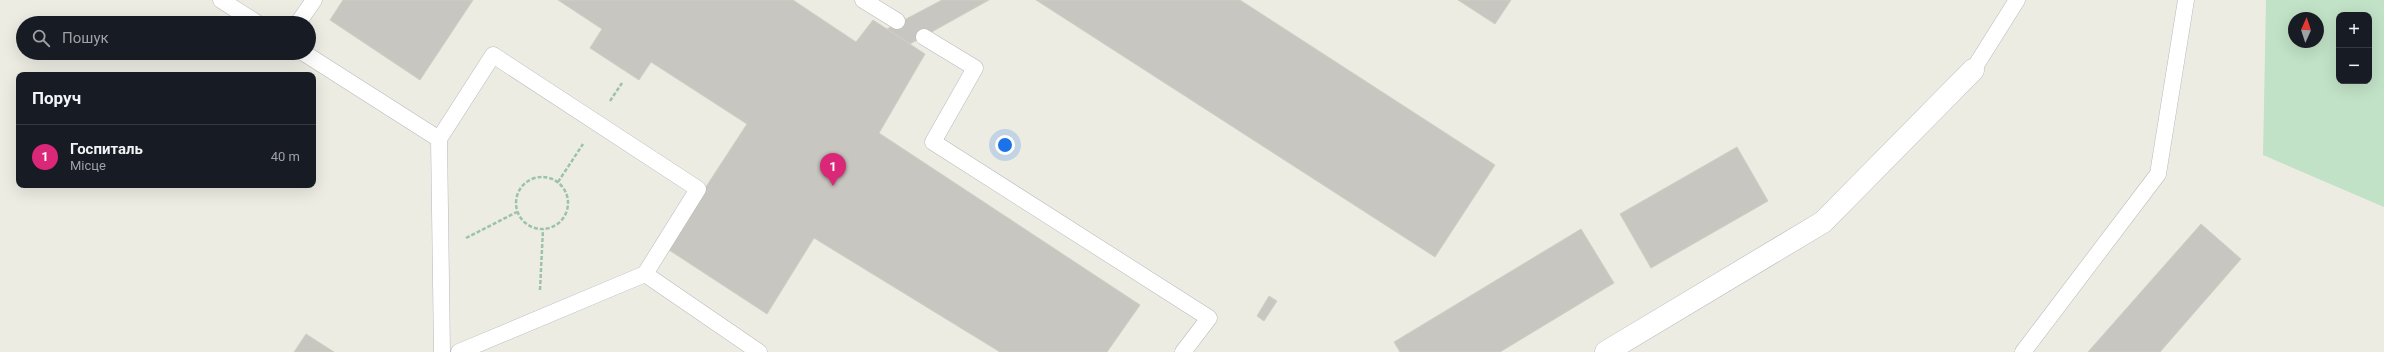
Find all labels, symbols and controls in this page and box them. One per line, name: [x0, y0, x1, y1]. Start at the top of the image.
north arrow: [2288, 12, 2324, 48]
map controls: [2336, 12, 2372, 84]
button: +: [2336, 12, 2372, 48]
search box: [16, 16, 316, 60]
icon: search: [30, 27, 52, 49]
text: Пошук: [62, 29, 109, 47]
button: −: [2336, 48, 2372, 84]
text: Поруч: [32, 88, 81, 108]
your location: [995, 135, 1015, 155]
text: Госпиталь: [70, 140, 143, 158]
text: 1: [41, 149, 49, 164]
text: 40 m: [271, 149, 300, 164]
pin: 1: [820, 153, 846, 186]
text: Місце: [70, 158, 106, 173]

